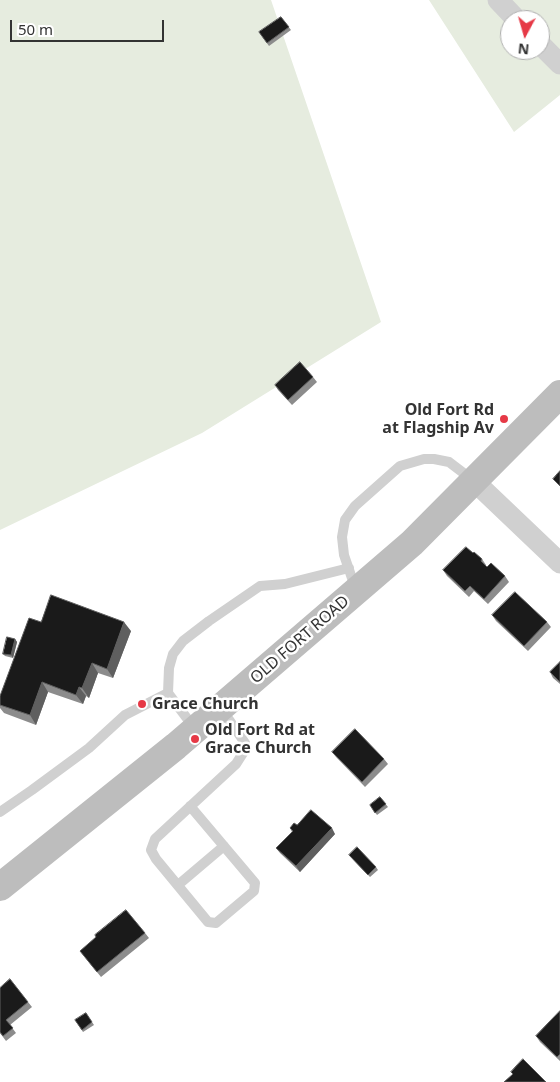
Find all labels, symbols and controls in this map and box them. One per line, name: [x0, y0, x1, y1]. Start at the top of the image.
scale bar: [12, 10, 166, 42]
north arrow: [500, 10, 550, 60]
text: 50 m: [18, 19, 53, 39]
text: N: [517, 39, 530, 59]
place label: Old Fort Rd at Flagship Av: [382, 400, 494, 438]
marker: Old Fort Rd at Flagship Av: [498, 413, 510, 425]
street label: OLD FORT ROAD: [247, 592, 353, 688]
place label: Grace Church: [152, 694, 259, 714]
marker: Grace Church: [136, 698, 148, 710]
place label: Old Fort Rd at Grace Church: [205, 720, 315, 758]
marker: Old Fort Rd at Grace Church: [189, 733, 201, 745]

